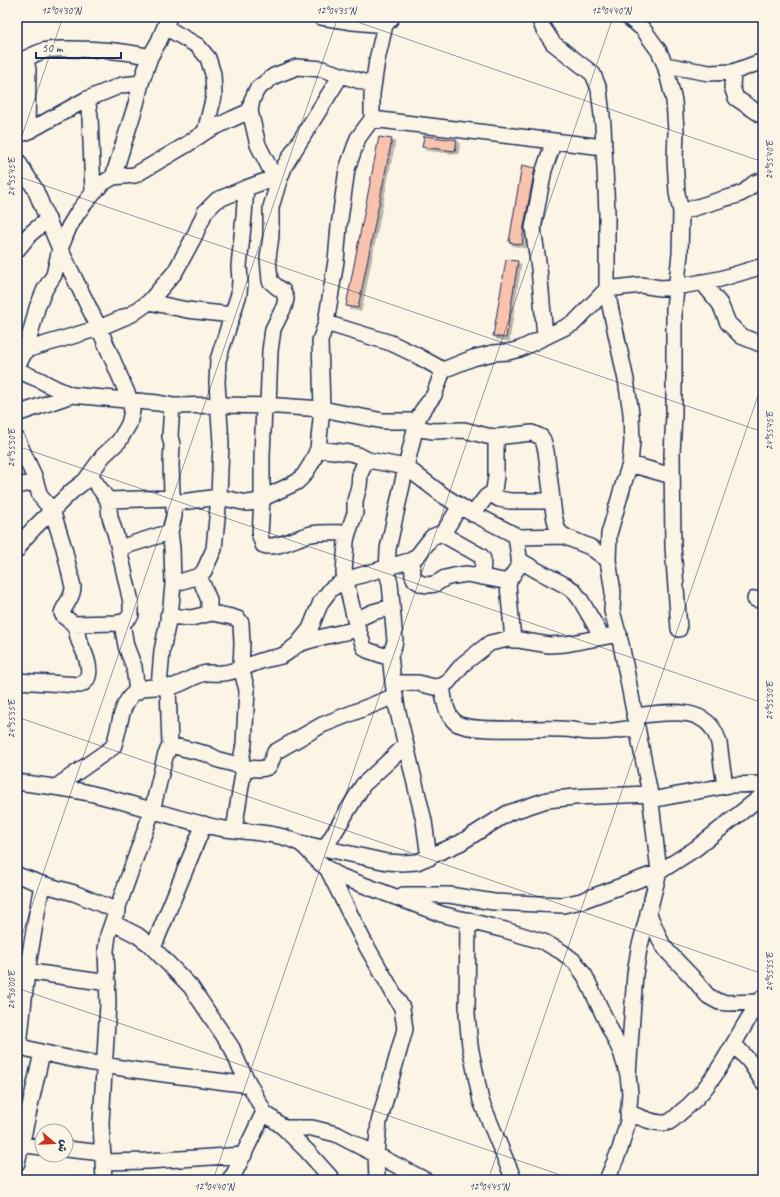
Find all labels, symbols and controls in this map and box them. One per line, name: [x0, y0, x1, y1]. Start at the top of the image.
text: 12°04'30"N: [41, 4, 83, 17]
text: 12°04'35"N: [316, 4, 358, 17]
text: 12°04'40"N: [591, 4, 633, 17]
scale bar: [36, 34, 121, 60]
text: 50 m: [42, 40, 64, 56]
text: 24°55'40"E: [763, 139, 776, 179]
text: 24°55'45"E: [5, 156, 18, 196]
text: 24°55'45"E: [763, 410, 776, 450]
text: 24°55'50"E: [5, 427, 18, 467]
text: 24°55'50"E: [763, 680, 776, 720]
text: 24°55'55"E: [5, 698, 18, 738]
text: 24°55'55"E: [763, 951, 776, 991]
text: 24°56'00"E: [5, 969, 18, 1009]
north arrow: [34, 1123, 74, 1163]
text: ش: [55, 1138, 72, 1154]
text: 12°04'40"N: [194, 1180, 236, 1193]
text: 12°04'45"N: [469, 1180, 511, 1193]

